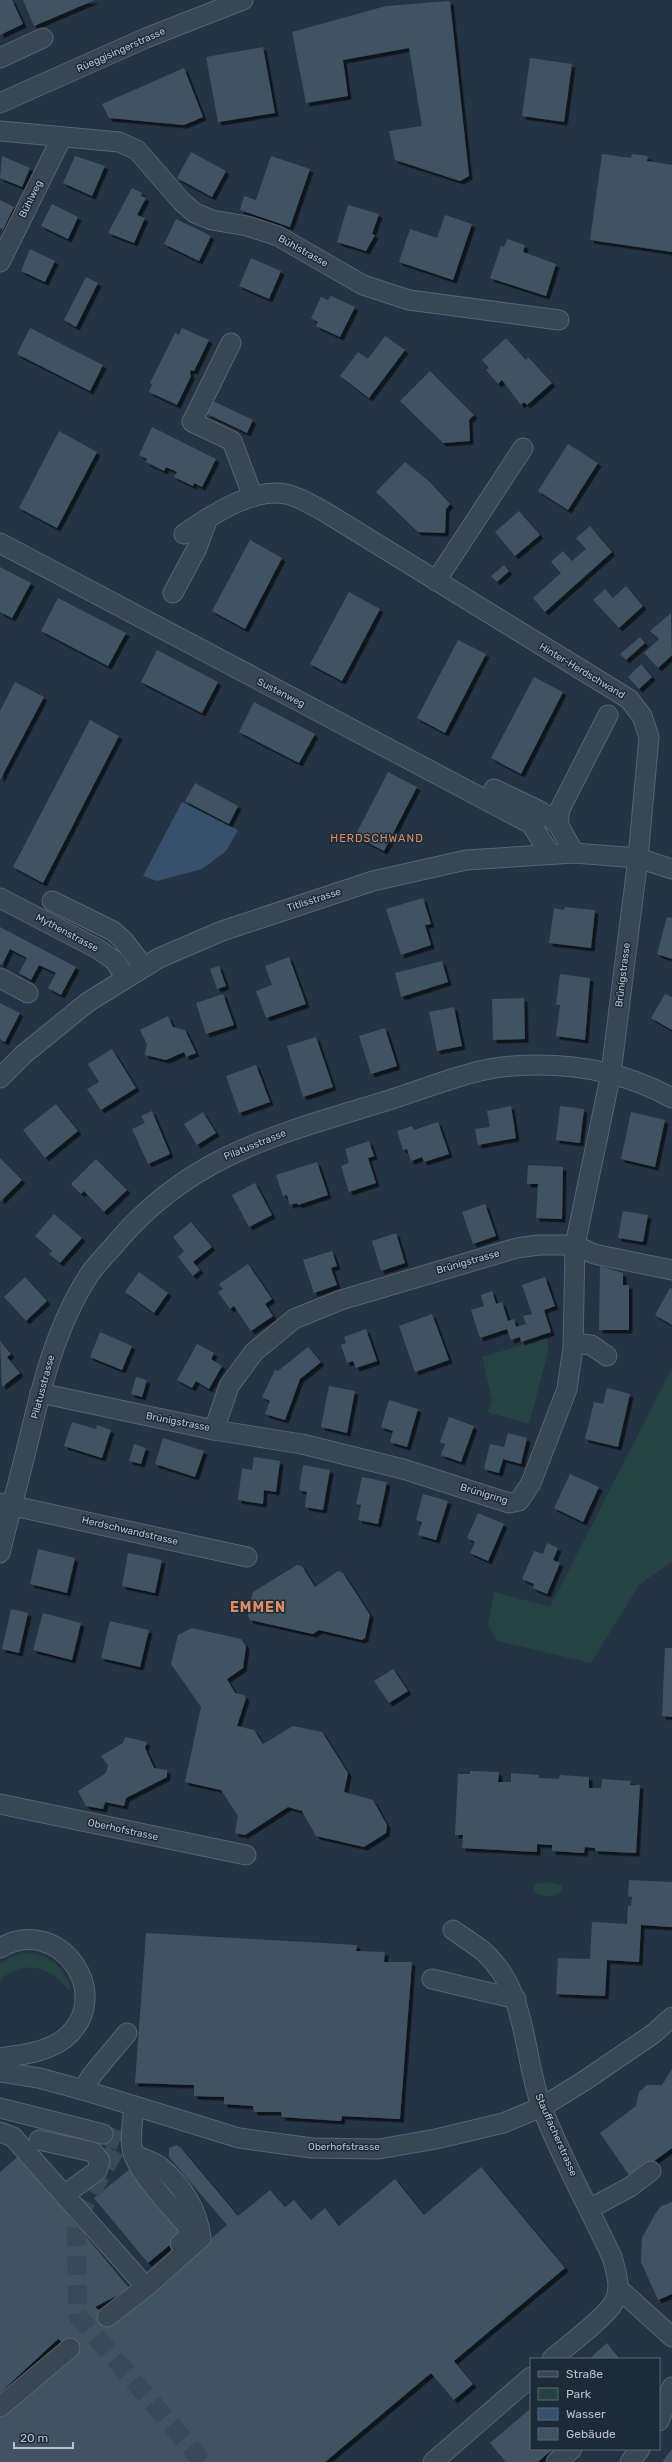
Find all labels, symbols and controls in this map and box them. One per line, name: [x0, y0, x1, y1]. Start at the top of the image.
street label: Rüeggisingerstrasse: [75, 25, 167, 75]
street label: Bühlweg: [17, 178, 45, 220]
street label: Bühlstrasse: [276, 232, 330, 270]
street label: Hinter-Herdschwand: [537, 641, 627, 701]
street label: Sustenweg: [255, 676, 307, 710]
district label: HERDSCHWAND: [330, 832, 424, 845]
street label: Titlisstrasse: [285, 886, 343, 914]
street label: Mythenstrasse: [34, 911, 101, 955]
street label: Brünigstrasse: [613, 942, 633, 1008]
street label: Pilatusstrasse: [222, 1127, 288, 1163]
street label: Brünigstrasse: [435, 1247, 501, 1277]
street label: Pilatusstrasse: [29, 1353, 57, 1420]
street label: Brünigstrasse: [145, 1410, 211, 1434]
street label: Brünigring: [459, 1481, 509, 1507]
street label: Herdschwandstrasse: [81, 1514, 180, 1548]
district label: EMMEN: [230, 1599, 286, 1616]
street label: Oberhofstrasse: [87, 1817, 160, 1843]
street label: Stauffacherstrasse: [532, 2092, 580, 2178]
street label: Oberhofstrasse: [308, 2141, 380, 2153]
legend: [530, 2358, 660, 2450]
text: Straße: [566, 2367, 603, 2381]
text: Park: [566, 2387, 592, 2401]
text: Wasser: [566, 2407, 606, 2421]
scale bar: [14, 2424, 73, 2450]
text: Gebäude: [566, 2427, 616, 2441]
text: 20 m: [20, 2431, 48, 2445]

